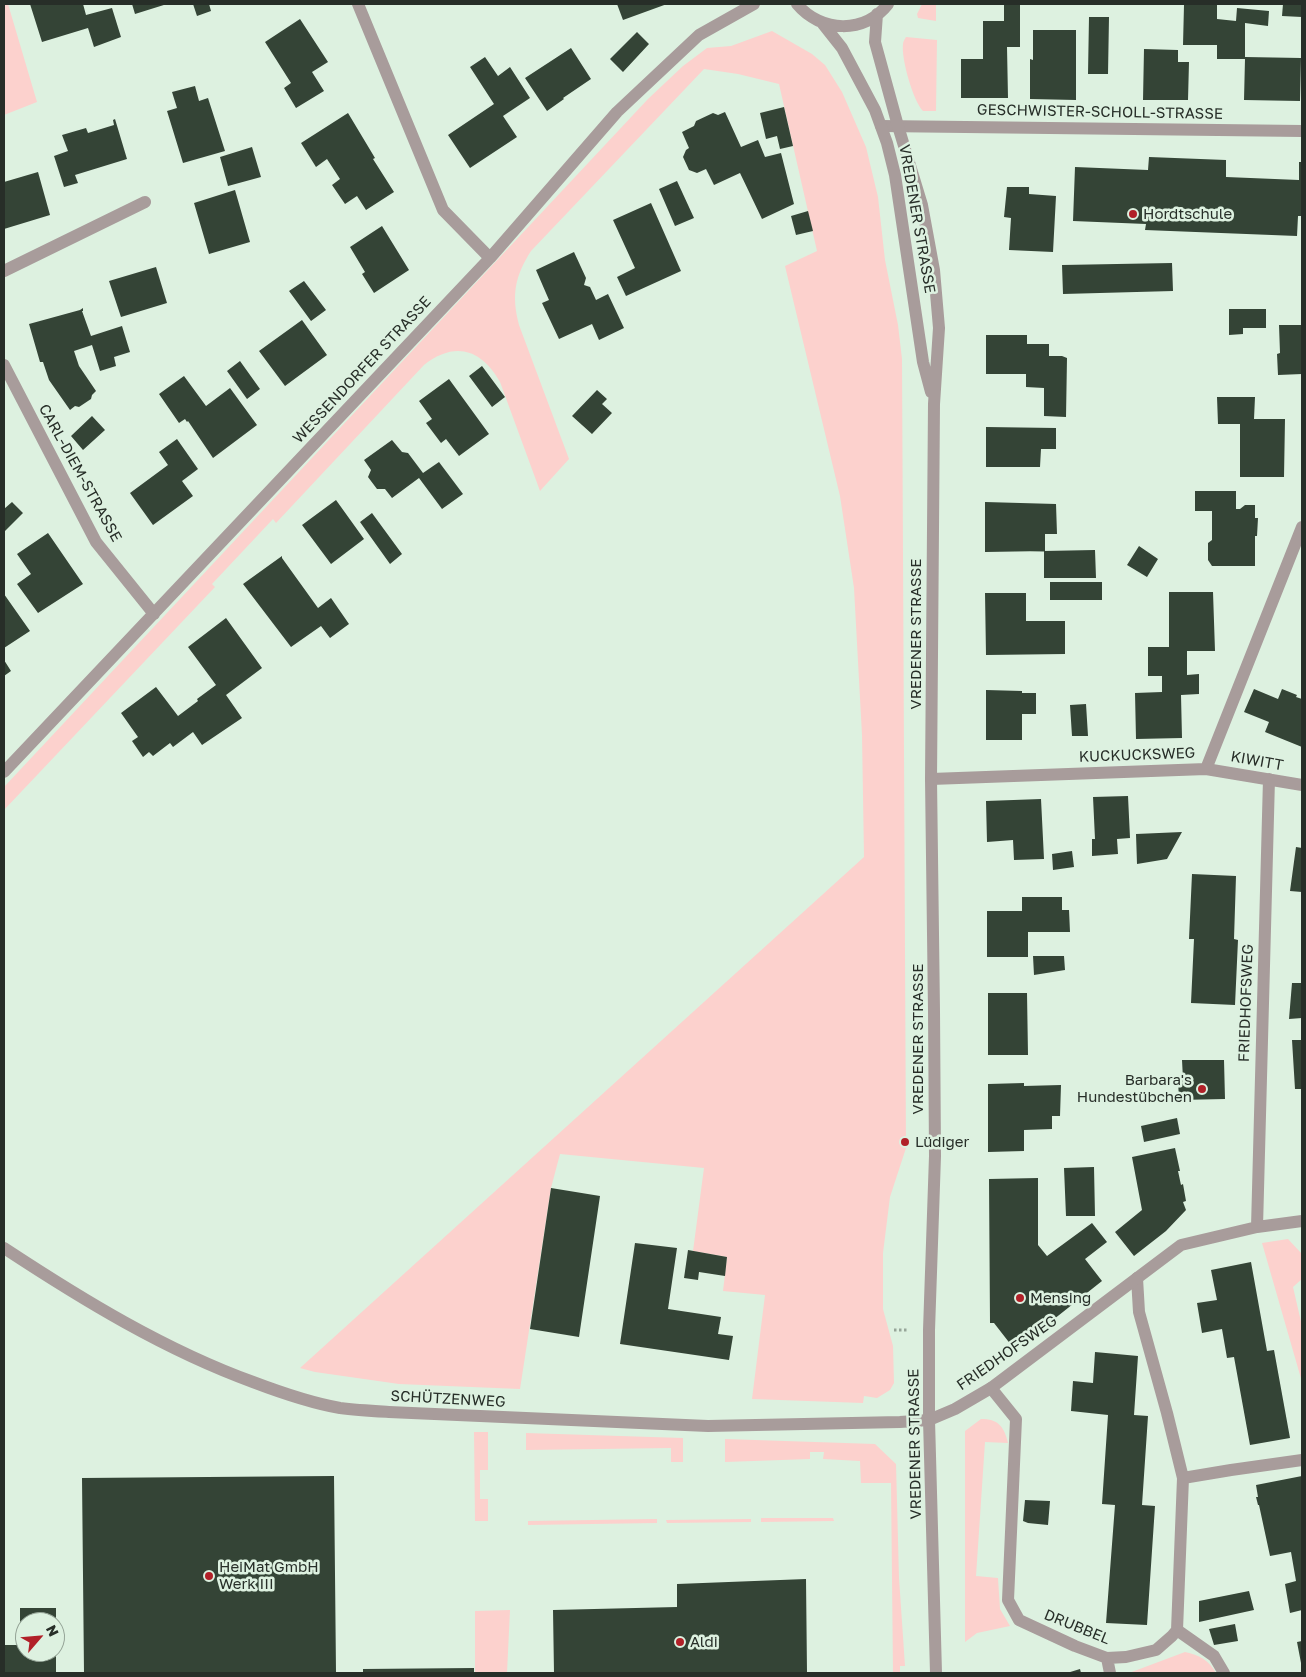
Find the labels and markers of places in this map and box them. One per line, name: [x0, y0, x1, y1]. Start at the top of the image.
place label: Hordtschule: [1143, 205, 1232, 223]
marker: Hordtschule: [1127, 208, 1139, 220]
place label: Barbara's Hundestübchen: [1077, 1071, 1192, 1106]
marker: Barbara's Hundestübchen: [1196, 1083, 1208, 1095]
place label: Lüdiger: [915, 1133, 969, 1151]
marker: Lüdiger: [899, 1136, 911, 1148]
place label: Mensing: [1030, 1289, 1091, 1307]
marker: Mensing: [1014, 1292, 1026, 1304]
place label: HeiMat GmbH Werk III: [219, 1558, 319, 1593]
marker: HeiMat GmbH Werk III: [203, 1570, 215, 1582]
place label: Aldi: [690, 1633, 718, 1651]
marker: Aldi: [674, 1636, 686, 1648]

